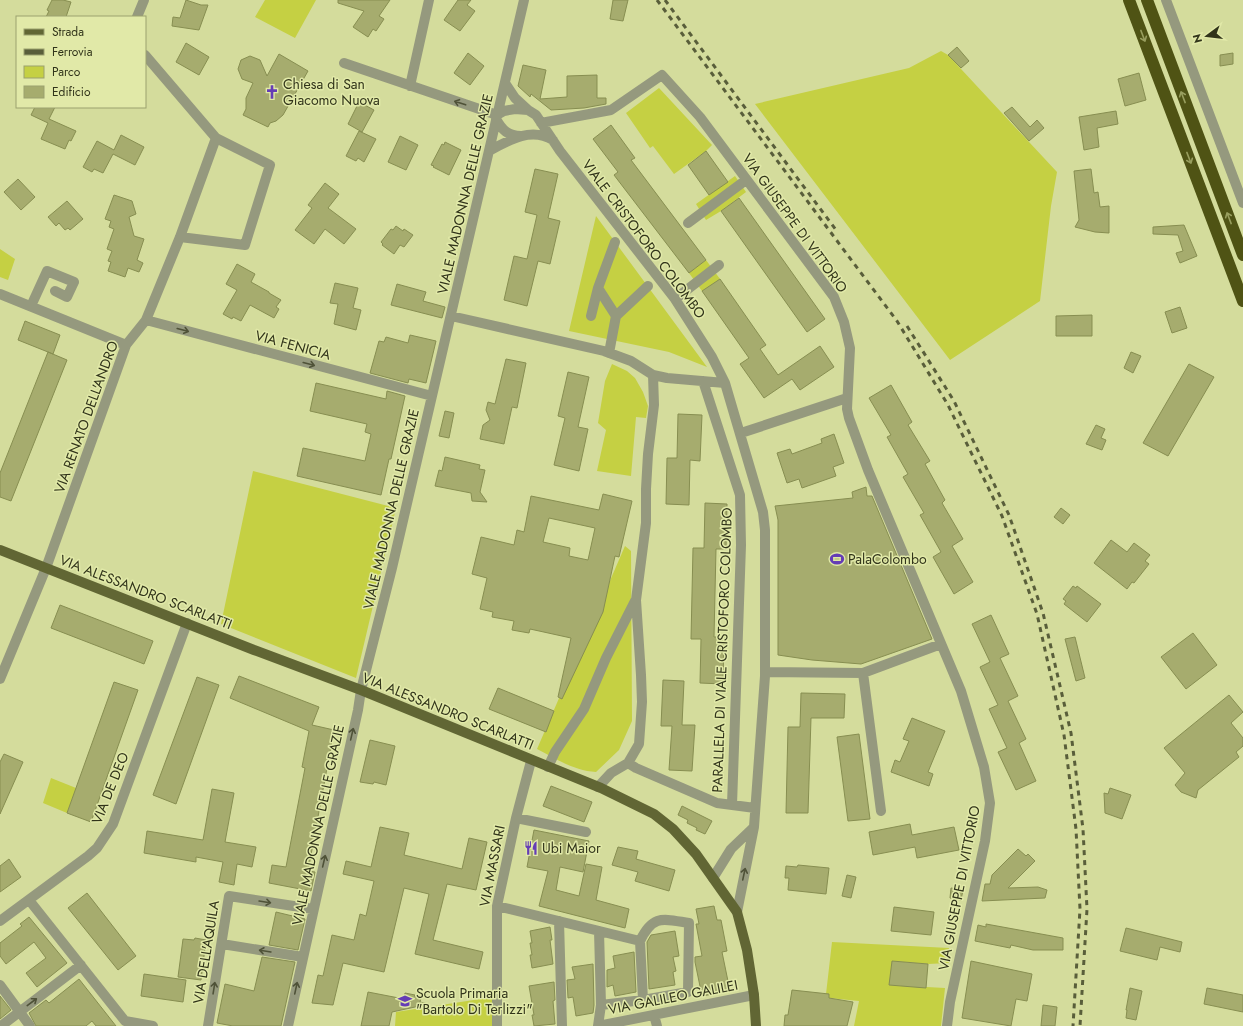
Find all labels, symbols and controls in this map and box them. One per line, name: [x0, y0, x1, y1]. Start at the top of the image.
legend: [16, 16, 146, 108]
north arrow: [1187, 16, 1227, 56]
text: Strada: [52, 23, 84, 41]
one-way arrow: [1139, 30, 1147, 42]
text: N: [1188, 32, 1206, 45]
text: Ferrovia: [52, 43, 93, 61]
text: Parco: [52, 63, 81, 81]
place label: Chiesa di San Giacomo Nuova: [283, 74, 380, 110]
text: Edificio: [52, 83, 91, 101]
church icon: Chiesa di San Giacomo Nuova: [264, 84, 280, 100]
one-way arrow: [1179, 91, 1187, 103]
street label: VIALE MADONNA DELLE GRAZIE: [432, 92, 498, 296]
one-way arrow: [455, 98, 467, 106]
street label: VIA GIUSEPPE DI VITTORIO: [738, 149, 852, 297]
one-way arrow: [1185, 151, 1193, 163]
street label: VIALE CRISTOFORO COLOMBO: [577, 155, 711, 323]
one-way arrow: [1225, 213, 1233, 225]
street label: VIA FENICIA: [253, 325, 334, 365]
one-way arrow: [177, 327, 190, 334]
street label: VIA RENATO DELL'ANDRO: [49, 338, 123, 496]
one-way arrow: [302, 360, 315, 368]
street label: VIALE MADONNA DELLE GRAZIE: [358, 407, 424, 611]
street label: PARALLELA DI VIALE CRISTOFORO COLOMBO: [707, 507, 737, 793]
place label: PalaColombo: [848, 549, 927, 569]
street label: VIA ALESSANDRO SCARLATTI: [57, 550, 235, 634]
sports icon: PalaColombo: [829, 551, 845, 567]
street label: VIA ALESSANDRO SCARLATTI: [359, 667, 537, 755]
street label: VIALE MADONNA DELLE GRAZIE: [287, 723, 349, 927]
one-way arrow: [349, 728, 357, 741]
street label: VIA DE DEO: [87, 749, 133, 827]
street label: VIA GIUSEPPE DI VITTORIO: [933, 804, 985, 972]
street label: VIA MASSARI: [474, 824, 510, 908]
place label: Ubi Maior: [542, 838, 601, 858]
restaurant icon: Ubi Maior: [523, 840, 539, 856]
one-way arrow: [320, 855, 328, 868]
one-way arrow: [741, 868, 749, 881]
street label: VIA DELL'AQUILA: [188, 898, 224, 1005]
one-way arrow: [258, 898, 271, 906]
one-way arrow: [259, 947, 272, 955]
street label: VIA GALILEO GALILEI: [606, 975, 740, 1019]
one-way arrow: [210, 981, 218, 994]
one-way arrow: [293, 982, 301, 995]
place label: Scuola Primaria "Bartolo Di Terlizzi": [416, 983, 533, 1019]
school or university icon: Scuola Primaria "Bartolo Di Terlizzi": [397, 993, 413, 1009]
one-way arrow: [26, 998, 37, 1007]

